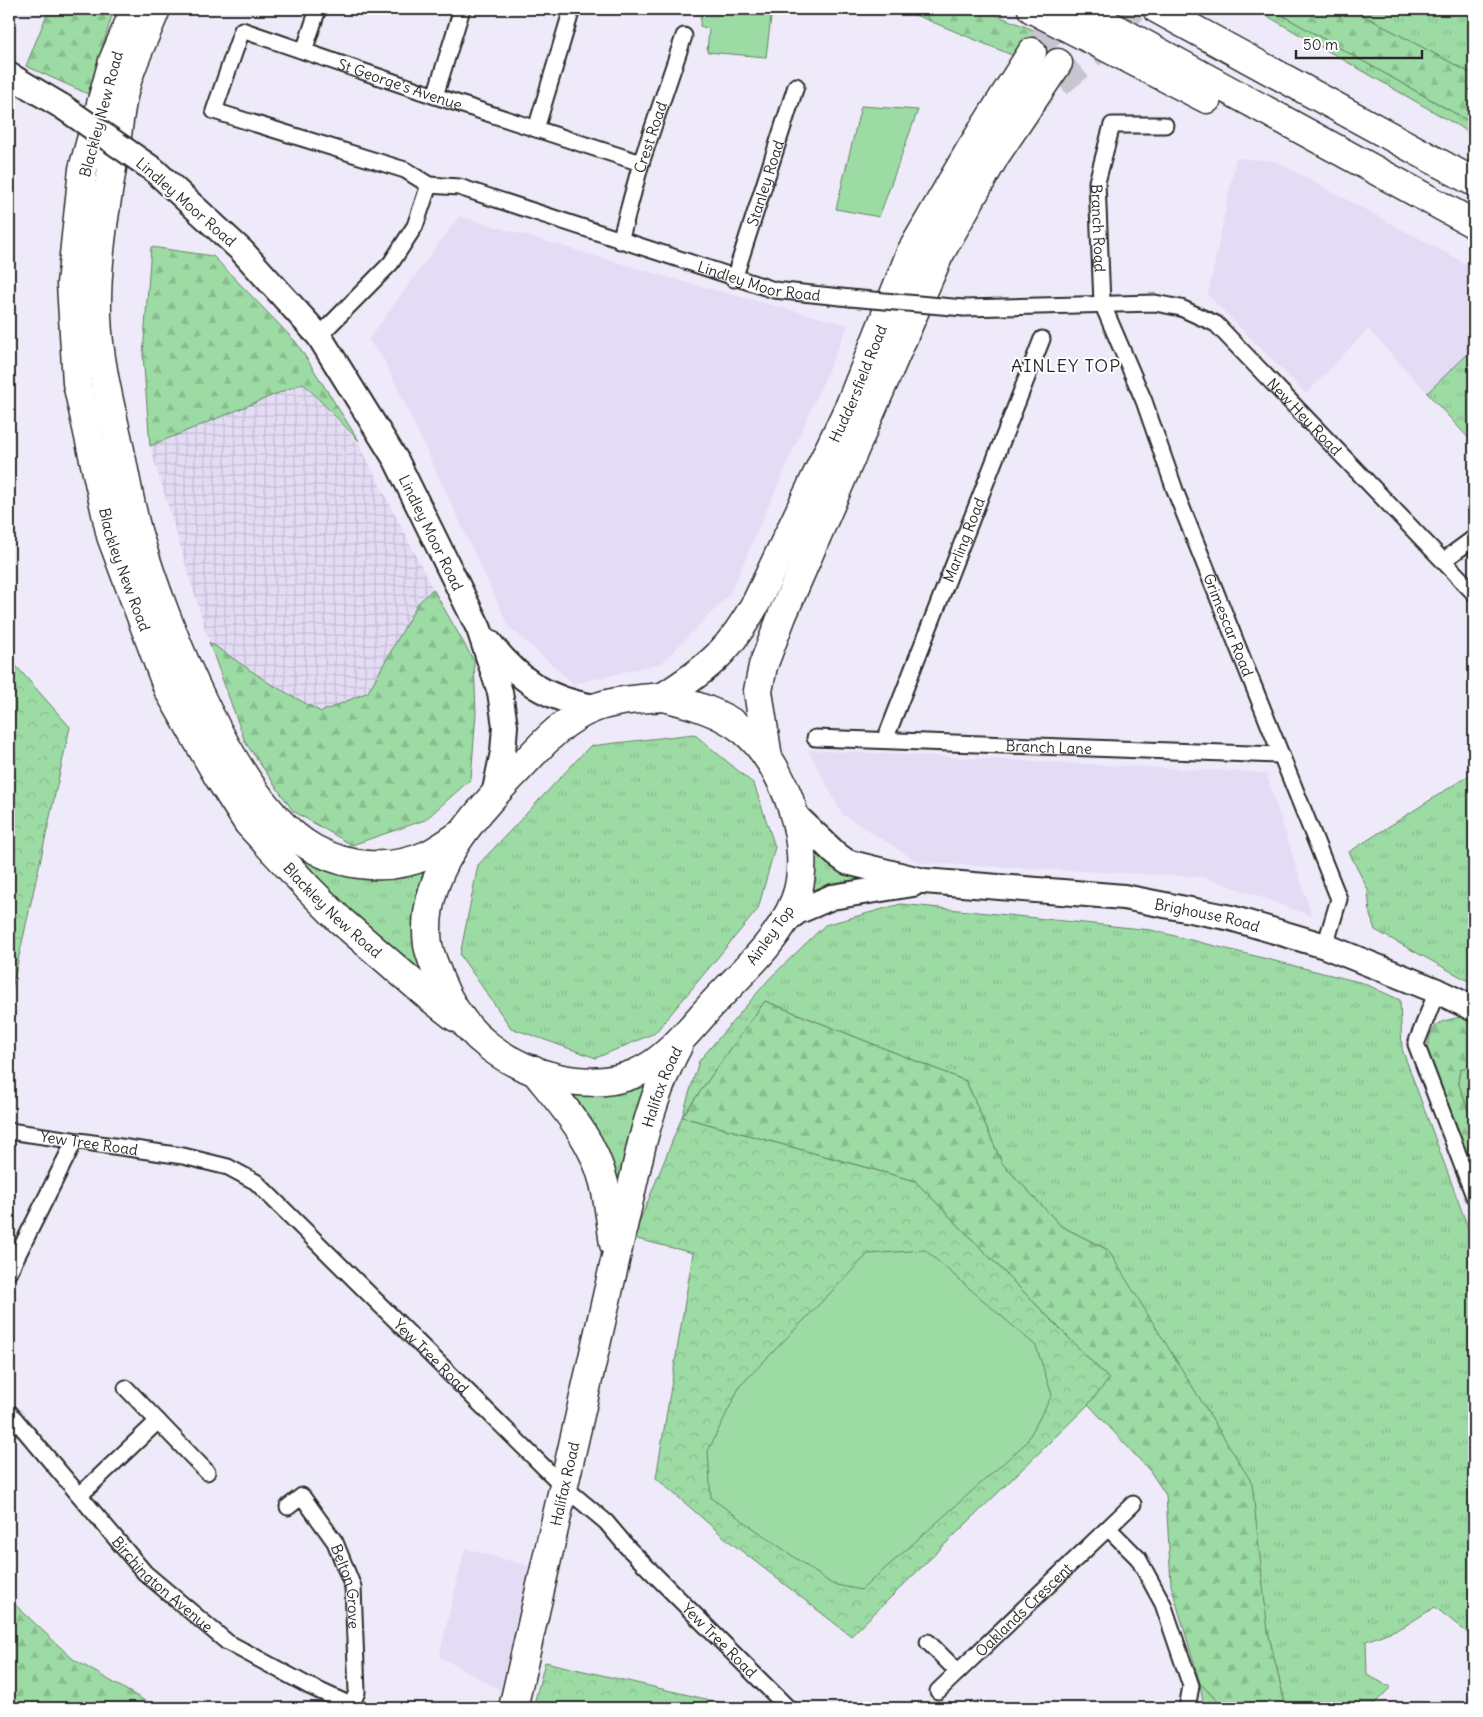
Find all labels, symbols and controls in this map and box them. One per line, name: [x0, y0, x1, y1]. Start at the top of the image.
scale bar: [1296, 28, 1422, 60]
text: 50 m: [1303, 35, 1338, 54]
street label: Blackley New Road: [75, 49, 127, 179]
street label: St George's Avenue: [335, 54, 465, 114]
street label: Crest Road: [629, 99, 671, 175]
street label: Stanley Road: [742, 137, 788, 228]
street label: Lindley Moor Road: [132, 153, 240, 251]
street label: Branch Road: [1088, 184, 1110, 273]
street label: Lindley Moor Road: [695, 256, 822, 304]
street label: Huddersfield Road: [824, 322, 891, 445]
district label: AINLEY TOP: [1011, 354, 1121, 377]
street label: New Hey Road: [1263, 374, 1346, 459]
street label: Lindley Moor Road: [395, 472, 468, 594]
street label: Marling Road: [938, 495, 989, 585]
street label: Blackley New Road: [95, 506, 155, 634]
street label: Grimescar Road: [1200, 570, 1258, 679]
street label: Branch Lane: [1005, 735, 1092, 758]
street label: Blackley New Road: [280, 858, 386, 962]
street label: Brighouse Road: [1153, 894, 1262, 936]
street label: Ainley Top: [742, 901, 798, 969]
street label: Halifax Road: [637, 1043, 686, 1130]
street label: Yew Tree Road: [39, 1126, 139, 1159]
street label: Yew Tree Road: [390, 1315, 473, 1397]
street label: Halifax Road: [545, 1440, 583, 1528]
street label: Birchington Avenue: [108, 1532, 217, 1636]
street label: Belton Grove: [327, 1541, 364, 1629]
street label: Oaklands Crescent: [971, 1558, 1076, 1660]
street label: Yew Tree Road: [678, 1598, 761, 1681]

